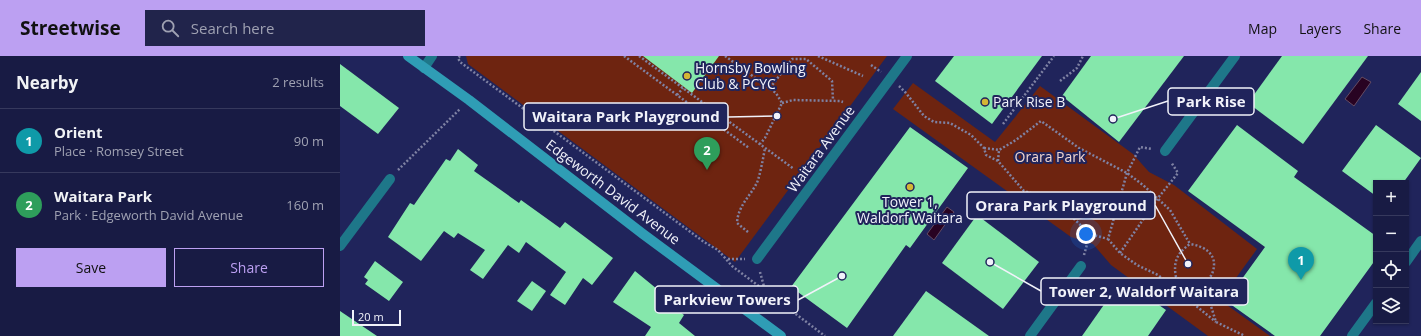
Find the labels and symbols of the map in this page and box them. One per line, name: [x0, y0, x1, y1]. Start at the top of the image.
place label: Hornsby Bowling Club & PCYC: [695, 58, 806, 93]
marker: Hornsby Bowling Club & PCYC: [682, 71, 692, 81]
callout: Park Rise: [1168, 88, 1254, 115]
text: Park Rise: [1176, 91, 1246, 111]
place label: Park Rise B: [993, 92, 1065, 111]
marker: Park Rise B: [980, 97, 990, 107]
street label: Waitara Avenue: [783, 101, 859, 196]
callout: Waitara Park Playground: [524, 103, 728, 130]
text: Waitara Park Playground: [532, 106, 720, 126]
street label: Edgeworth David Avenue: [542, 135, 684, 248]
pin: 2: [694, 137, 720, 170]
park label: Orara Park: [1015, 147, 1086, 166]
marker: Tower 1, Waldorf Waitara: [905, 182, 915, 192]
place label: Tower 1, Waldorf Waitara: [857, 192, 963, 227]
callout: Orara Park Playground: [967, 192, 1155, 219]
text: Orara Park Playground: [975, 195, 1147, 215]
your location: [1076, 224, 1096, 244]
pin: 1: [1288, 247, 1314, 280]
callout: Tower 2, Waldorf Waitara: [1041, 278, 1248, 305]
text: Tower 2, Waldorf Waitara: [1049, 281, 1239, 301]
callout: Parkview Towers: [655, 286, 798, 313]
text: Parkview Towers: [663, 289, 791, 309]
scale bar: [352, 308, 401, 327]

